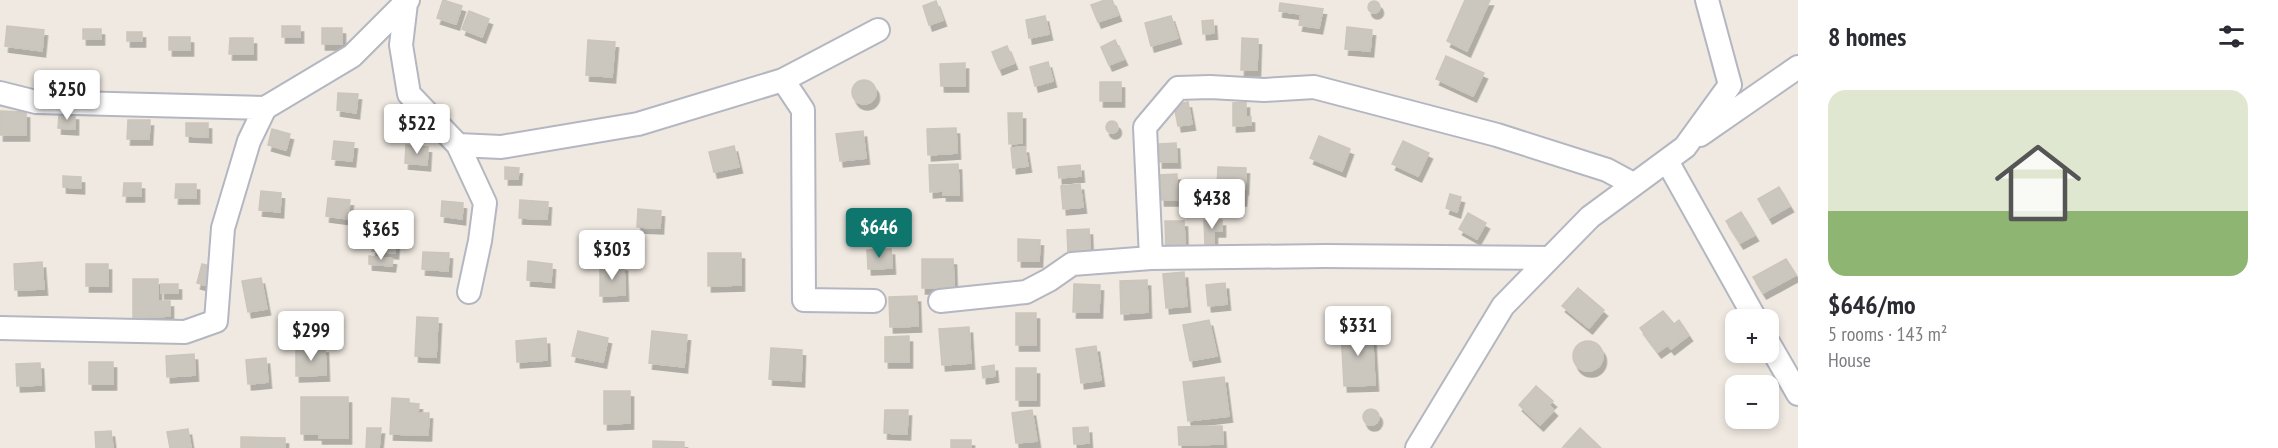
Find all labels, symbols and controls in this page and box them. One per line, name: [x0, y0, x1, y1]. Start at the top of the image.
text: 8 homes: [1828, 20, 1906, 53]
icon: filters: [2215, 20, 2248, 53]
pin: $250: [31, 70, 103, 121]
text: $250: [48, 76, 86, 102]
pin: $522: [381, 104, 453, 155]
text: $522: [398, 110, 436, 136]
icon: home: [1984, 129, 2092, 237]
pin: $438: [1176, 179, 1248, 230]
text: $438: [1193, 185, 1231, 211]
pin: $646: [843, 208, 915, 259]
pin: $365: [345, 210, 417, 261]
text: $646: [860, 214, 898, 240]
text: $365: [362, 216, 400, 242]
pin: $303: [576, 230, 648, 281]
text: $303: [593, 236, 631, 262]
text: $646/mo: [1828, 288, 1916, 321]
pin: $331: [1322, 306, 1394, 357]
map controls: [1725, 309, 1779, 429]
button: +: [1725, 309, 1779, 363]
pin: $299: [275, 311, 347, 362]
text: $331: [1339, 312, 1377, 338]
text: $299: [292, 317, 330, 343]
text: 5 rooms · 143 m²: [1828, 321, 1947, 347]
text: House: [1828, 347, 1871, 373]
button: −: [1725, 375, 1779, 429]

